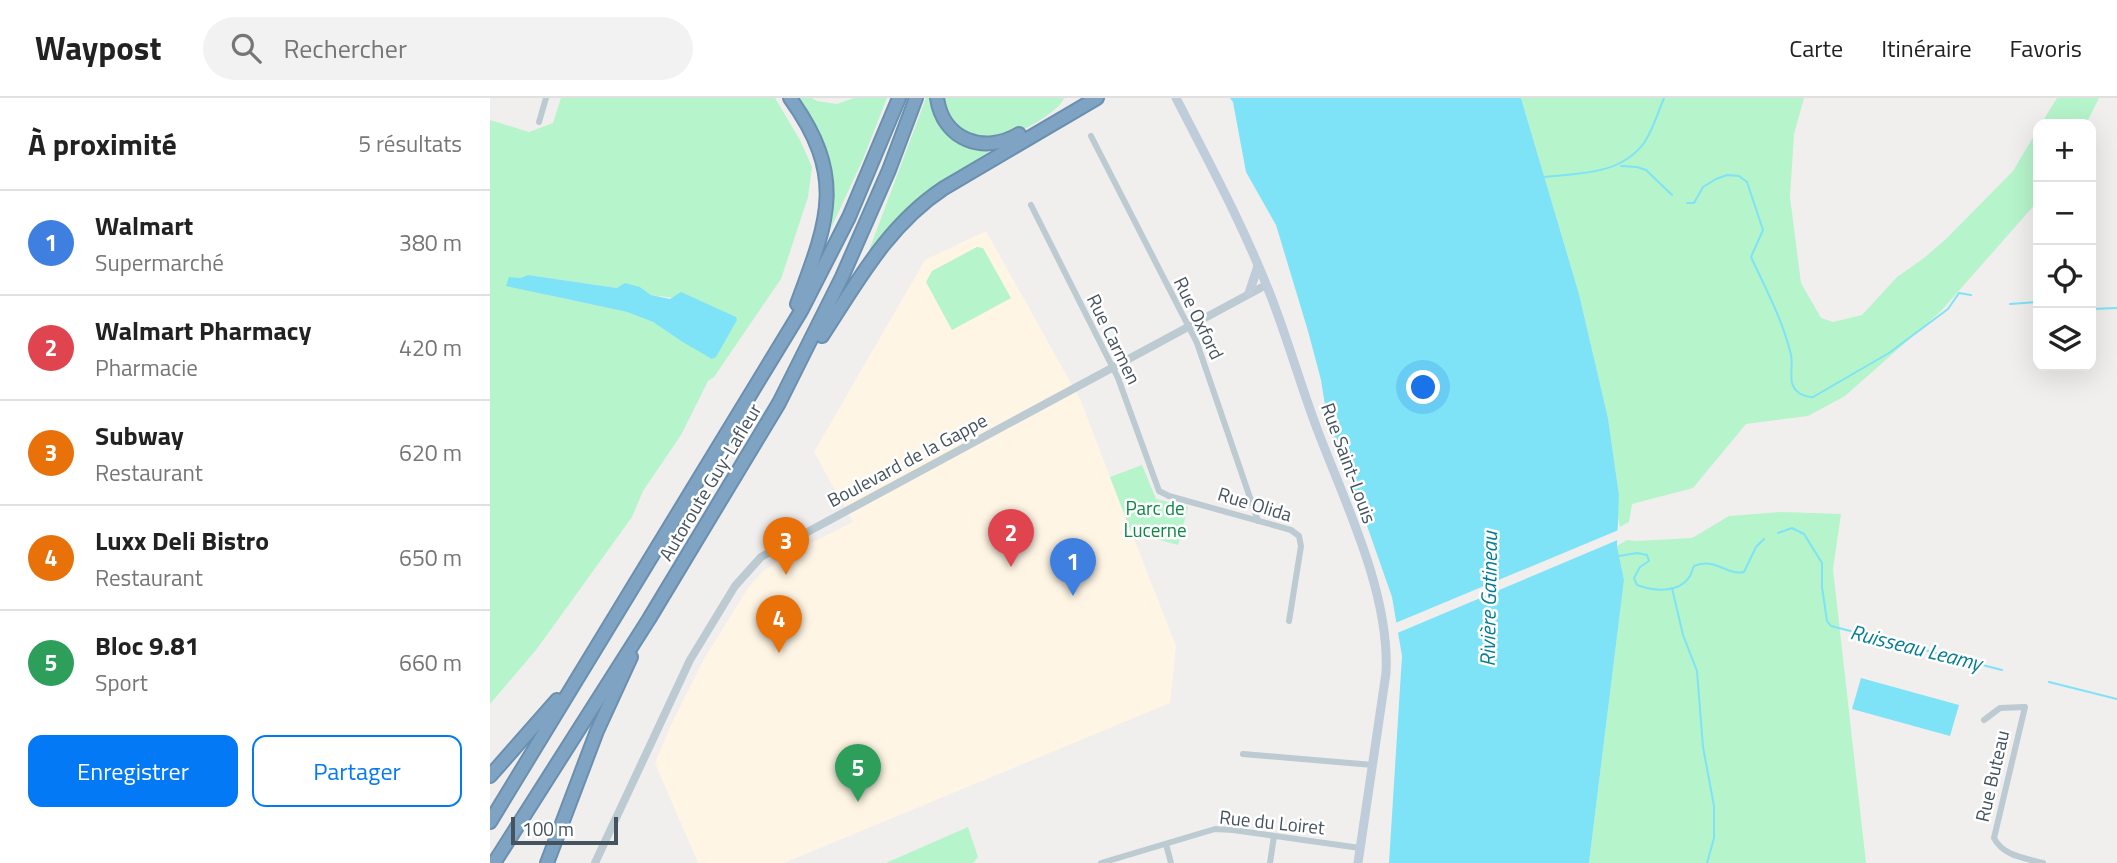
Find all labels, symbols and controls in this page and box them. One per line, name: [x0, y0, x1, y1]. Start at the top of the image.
search box: [203, 17, 693, 80]
text: Waypost: [35, 23, 161, 73]
icon: search: [227, 29, 265, 67]
text: Rechercher: [283, 29, 407, 68]
text: Carte: [1789, 30, 1843, 66]
text: Itinéraire: [1881, 30, 1972, 66]
text: Favoris: [2010, 30, 2082, 66]
map controls: [2033, 119, 2096, 371]
button: +: [2033, 119, 2096, 182]
text: À proximité: [28, 121, 177, 167]
text: 5 résultats: [358, 126, 462, 161]
button: −: [2033, 182, 2096, 245]
text: Walmart: [95, 206, 193, 245]
text: 1: [45, 225, 57, 260]
text: 380 m: [399, 225, 462, 260]
text: Supermarché: [95, 245, 224, 280]
button: locate: [2033, 245, 2096, 308]
street label: Rue Oxford: [1167, 271, 1232, 364]
street label: Rue Carmen: [1080, 289, 1149, 389]
button: layers: [2033, 308, 2096, 371]
text: Walmart Pharmacy: [95, 311, 311, 350]
text: 2: [45, 330, 57, 365]
text: 420 m: [399, 330, 462, 365]
text: Pharmacie: [95, 350, 198, 385]
your location: [1406, 370, 1440, 404]
street label: Autoroute Guy-Lafleur: [651, 397, 768, 566]
street label: Rue Saint-Louis: [1314, 399, 1385, 527]
street label: Boulevard de la Gappe: [822, 405, 992, 514]
text: Subway: [95, 416, 184, 455]
text: 3: [45, 435, 57, 470]
text: 620 m: [399, 435, 462, 470]
text: Restaurant: [95, 455, 203, 490]
street label: Rue Olida: [1214, 479, 1296, 529]
park label: Parc de Lucerne: [1123, 493, 1187, 544]
pin: 2: [988, 509, 1034, 567]
pin: 3: [763, 517, 809, 575]
text: Luxx Deli Bistro: [95, 521, 269, 560]
water label: Rivière Gatineau: [1471, 530, 1505, 667]
pin: 1: [1050, 538, 1096, 596]
text: 4: [45, 540, 57, 575]
text: 650 m: [399, 540, 462, 575]
text: Restaurant: [95, 560, 203, 595]
pin: 4: [756, 595, 802, 653]
water label: Ruisseau Leamy: [1847, 615, 1988, 679]
text: Bloc 9.81: [95, 626, 199, 665]
text: 5: [45, 645, 57, 680]
text: 660 m: [399, 645, 462, 680]
text: Sport: [95, 665, 148, 700]
street label: Rue Buteau: [1967, 727, 2016, 825]
button: Enregistrer: [28, 735, 238, 807]
button: Partager: [252, 735, 462, 807]
pin: 5: [835, 744, 881, 802]
street label: Rue du Loiret: [1218, 802, 1326, 841]
scale bar: [511, 814, 618, 846]
text: 100 m: [522, 814, 574, 843]

